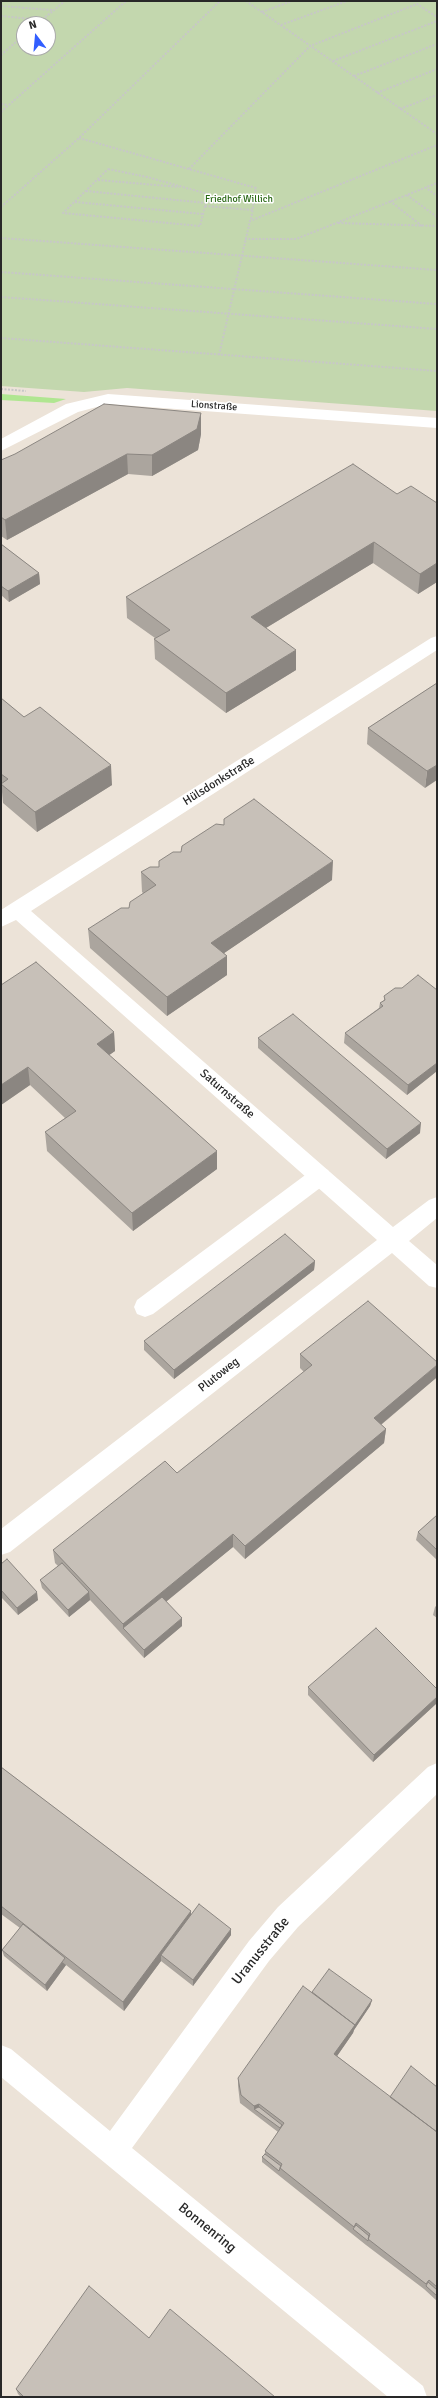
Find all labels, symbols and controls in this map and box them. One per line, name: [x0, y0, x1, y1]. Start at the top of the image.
north arrow: [16, 16, 56, 56]
text: N: [27, 18, 38, 32]
park label: Friedhof Willich: [205, 193, 273, 205]
street label: Lionstraße: [191, 398, 237, 414]
street label: Hülsdonkstraße: [180, 753, 258, 809]
street label: Saturnstraße: [197, 1066, 257, 1122]
street label: Plutoweg: [196, 1355, 242, 1395]
street label: Uranusstraße: [229, 1914, 293, 1988]
street label: Bonnenring: [175, 2199, 239, 2257]

